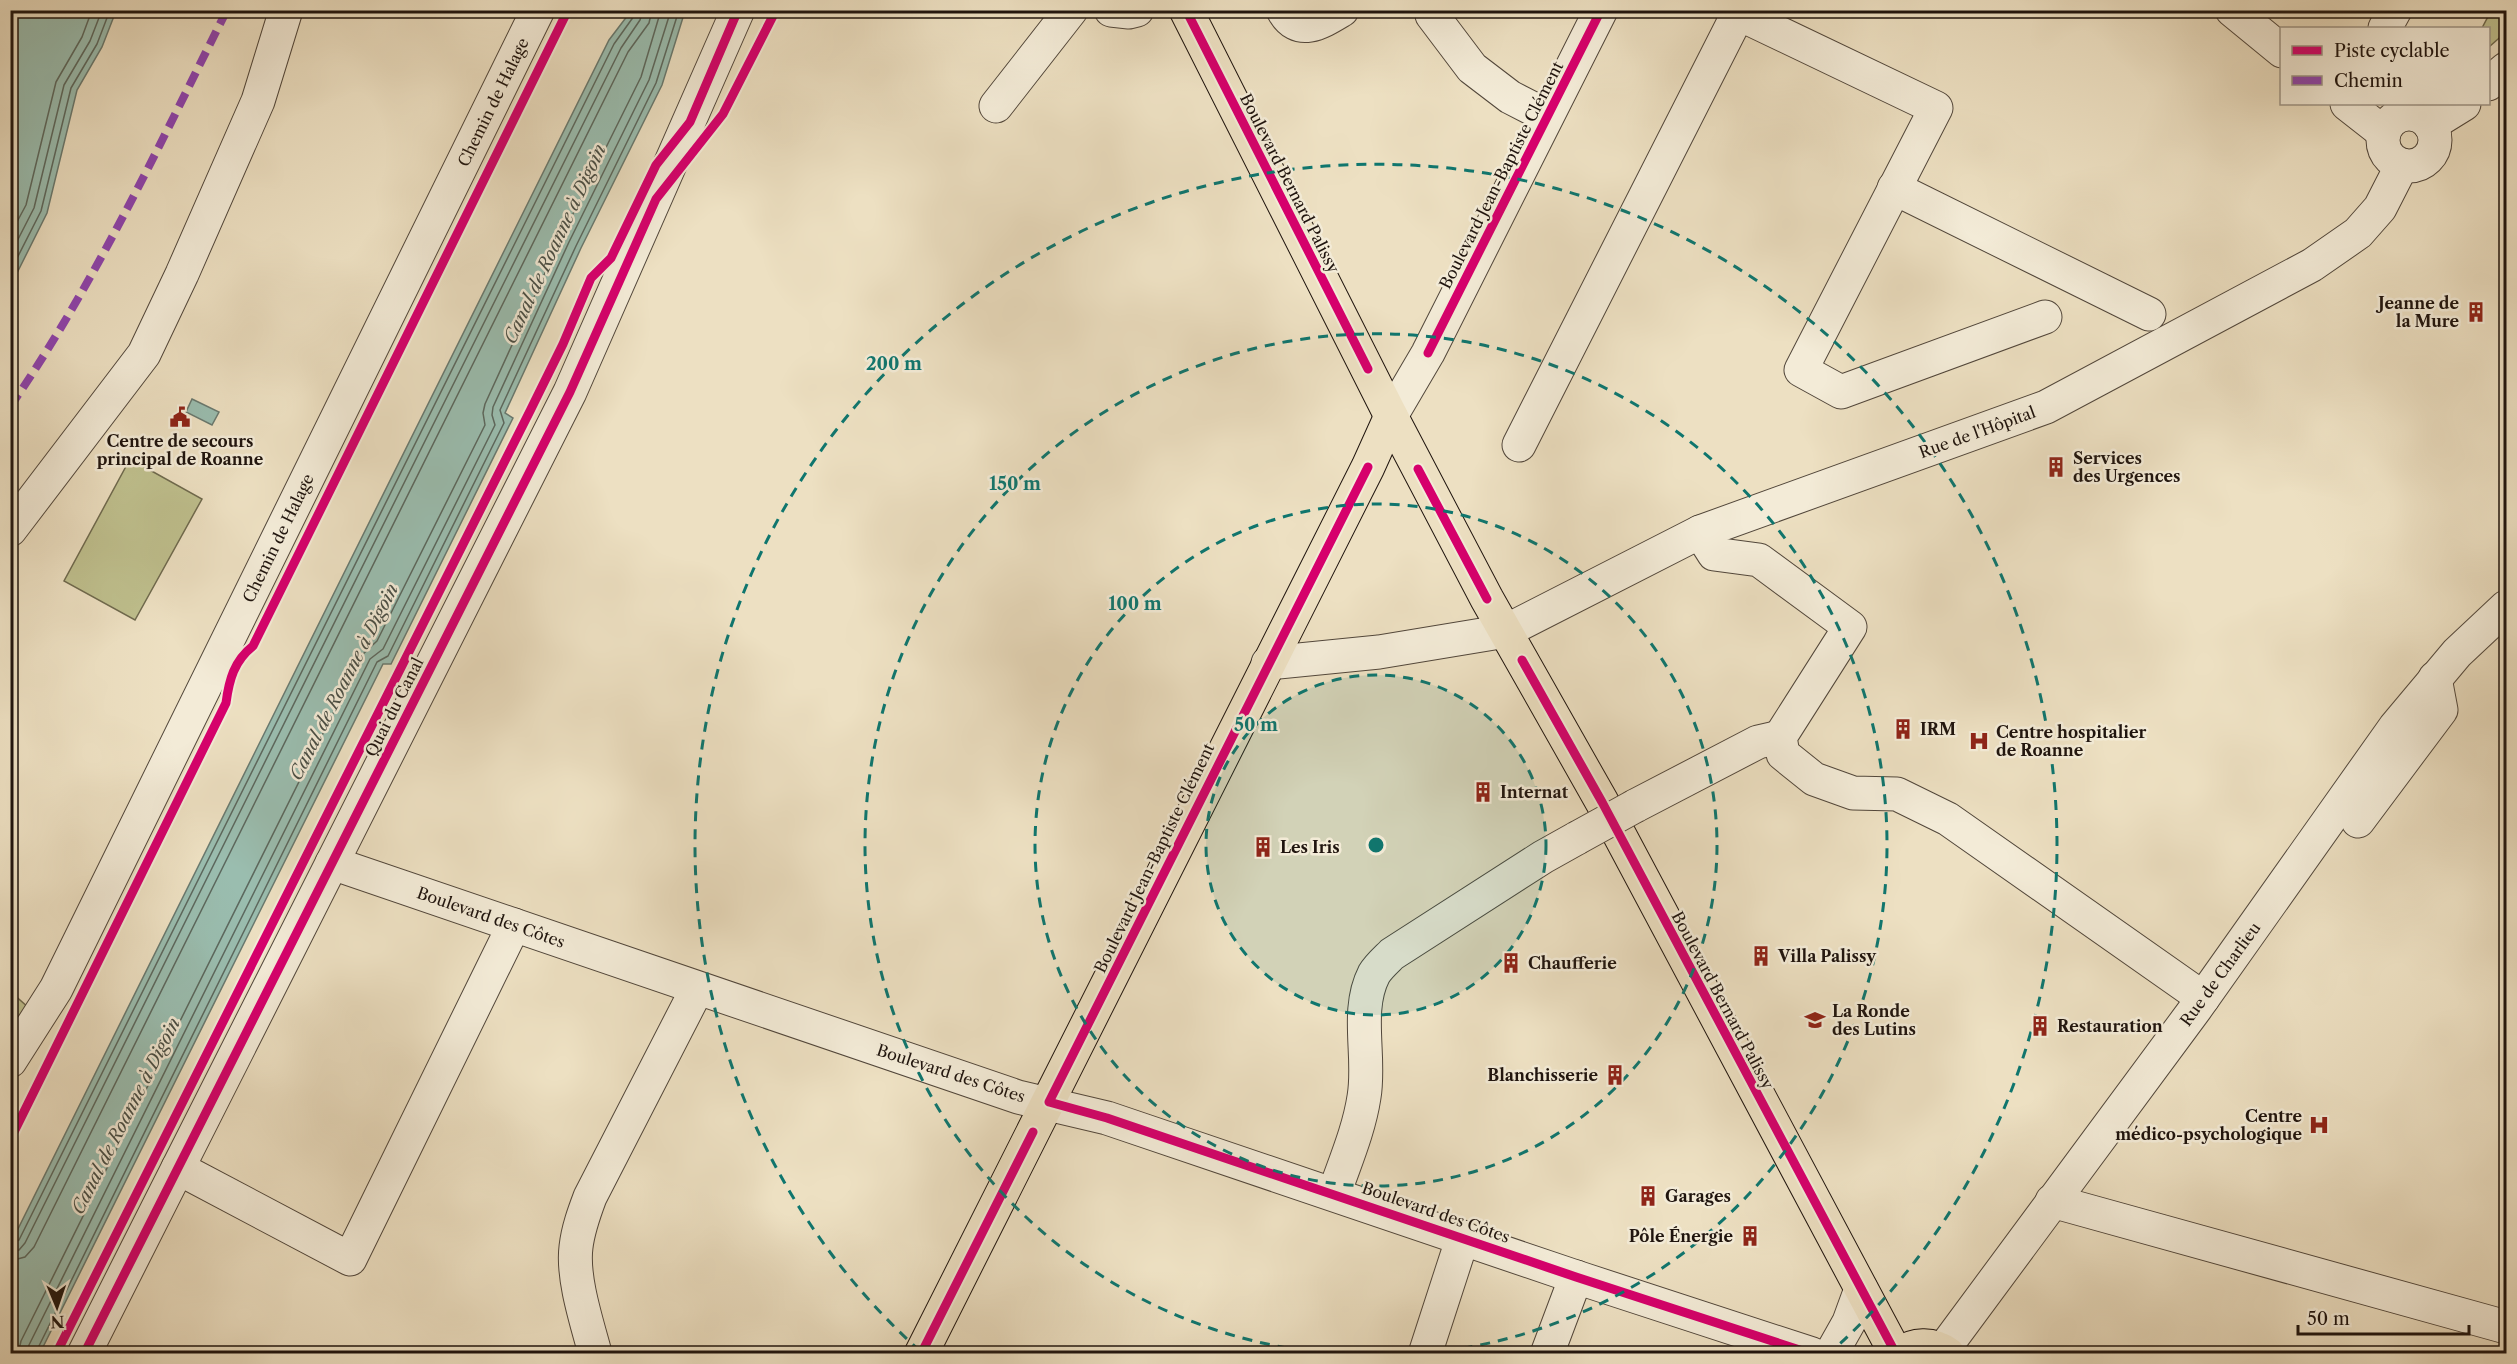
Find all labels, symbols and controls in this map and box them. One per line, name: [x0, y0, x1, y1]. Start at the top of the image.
legend: [2280, 27, 2490, 105]
street label: Chemin de Halage: [453, 34, 533, 170]
text: Piste cyclable: [2334, 40, 2450, 62]
street label: Boulevard Jean-Baptiste Clément: [1435, 58, 1567, 292]
text: Chemin: [2334, 70, 2403, 92]
street label: Boulevard Bernard Palissy: [1236, 90, 1344, 277]
water label: Canal de Roanne à Digoin: [499, 141, 611, 347]
place label: Jeanne de la Mure: [2375, 293, 2459, 331]
building icon: Jeanne de la Mure: [2464, 300, 2488, 324]
text: 200 m: [866, 353, 922, 375]
street label: Rue de l'Hôpital: [1916, 402, 2038, 462]
public building icon: Centre de secours principal de Roanne: [168, 405, 192, 429]
place label: Centre de secours principal de Roanne: [97, 431, 264, 469]
place label: Services des Urgences: [2073, 448, 2180, 486]
building icon: Services des Urgences: [2044, 455, 2068, 479]
street label: Chemin de Halage: [238, 470, 318, 606]
text: 150 m: [989, 473, 1041, 495]
water label: Canal de Roanne à Digoin: [285, 580, 403, 784]
text: 100 m: [1108, 593, 1162, 615]
street label: Quai du Canal: [360, 654, 428, 760]
text: 50 m: [1234, 714, 1278, 736]
building icon: IRM: [1891, 717, 1915, 741]
place label: IRM: [1920, 719, 1956, 739]
place label: Centre hospitalier de Roanne: [1996, 722, 2147, 760]
hospital icon: Centre hospitalier de Roanne: [1967, 729, 1991, 753]
street label: Boulevard Jean-Baptiste Clément: [1090, 740, 1219, 976]
building icon: Internat: [1471, 780, 1495, 804]
place label: Internat: [1500, 782, 1569, 802]
building icon: Les Iris: [1251, 835, 1275, 859]
centre of rings: [1366, 835, 1386, 855]
place label: Les Iris: [1280, 837, 1340, 857]
street label: Boulevard des Côtes: [414, 882, 568, 952]
street label: Boulevard Bernard Palissy: [1668, 908, 1779, 1093]
street label: Rue de Charlieu: [2176, 918, 2265, 1030]
building icon: Villa Palissy: [1749, 944, 1773, 968]
place label: Villa Palissy: [1777, 946, 1877, 966]
building icon: Chaufferie: [1499, 951, 1523, 975]
place label: Chaufferie: [1528, 953, 1617, 973]
place label: La Ronde des Lutins: [1832, 1001, 1916, 1039]
school or university icon: La Ronde des Lutins: [1803, 1008, 1827, 1032]
water label: Canal de Roanne à Digoin: [67, 1014, 185, 1218]
building icon: Restauration: [2028, 1014, 2052, 1038]
place label: Restauration: [2057, 1016, 2163, 1036]
street label: Boulevard des Côtes: [874, 1040, 1028, 1106]
building icon: Blanchisserie: [1603, 1063, 1627, 1087]
place label: Blanchisserie: [1487, 1065, 1598, 1085]
place label: Centre médico-psychologique: [2115, 1106, 2302, 1144]
hospital icon: Centre médico-psychologique: [2307, 1113, 2331, 1137]
street label: Boulevard des Côtes: [1359, 1177, 1513, 1247]
building icon: Garages: [1636, 1184, 1660, 1208]
place label: Garages: [1665, 1186, 1731, 1206]
building icon: Pôle Énergie: [1738, 1224, 1762, 1248]
place label: Pôle Énergie: [1629, 1226, 1733, 1246]
north arrow: [27, 1277, 87, 1337]
scale bar: [2298, 1298, 2469, 1336]
text: 50 m: [2307, 1308, 2350, 1330]
text: N: [50, 1312, 65, 1332]

